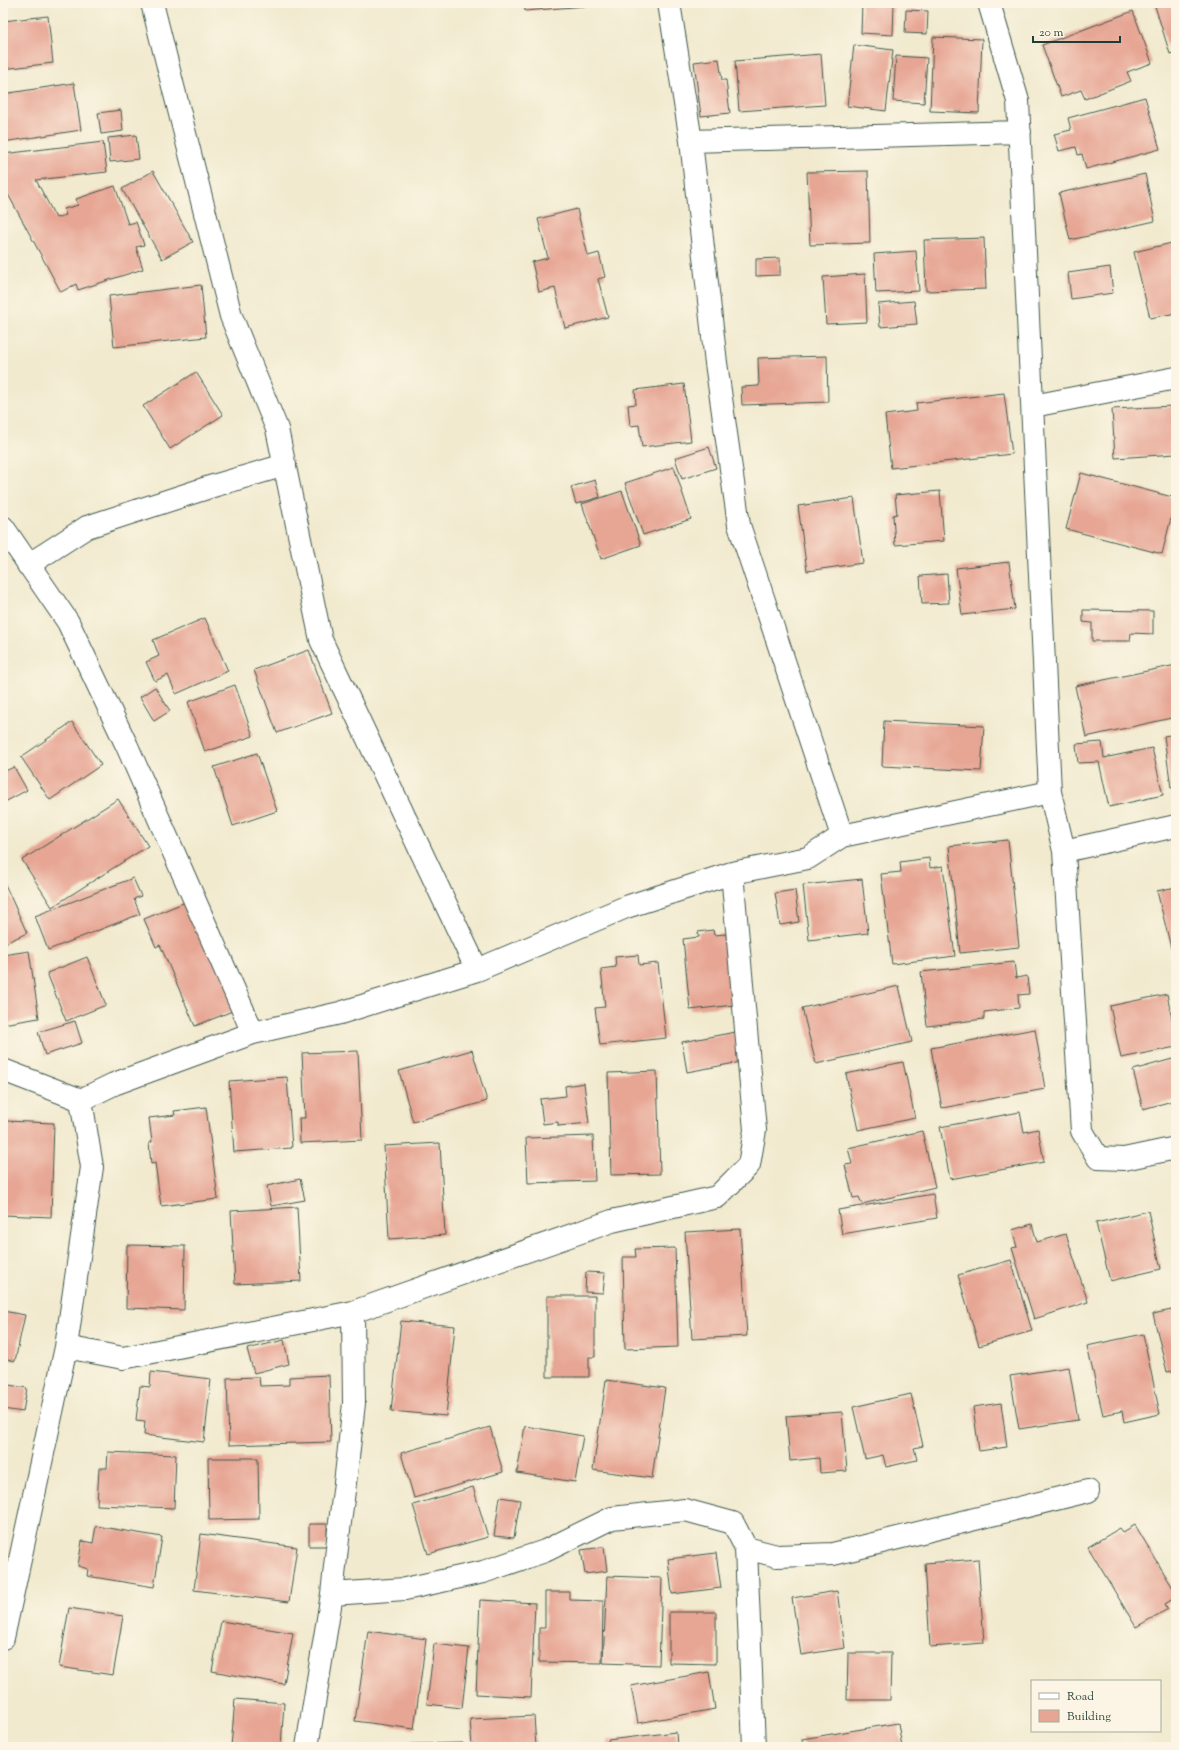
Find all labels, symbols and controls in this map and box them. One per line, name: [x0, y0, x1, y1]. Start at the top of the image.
scale bar: [1033, 18, 1120, 44]
text: 20 m: [1039, 24, 1064, 42]
legend: [1031, 1680, 1161, 1732]
text: Road: [1067, 1688, 1094, 1706]
text: Building: [1067, 1708, 1111, 1726]

